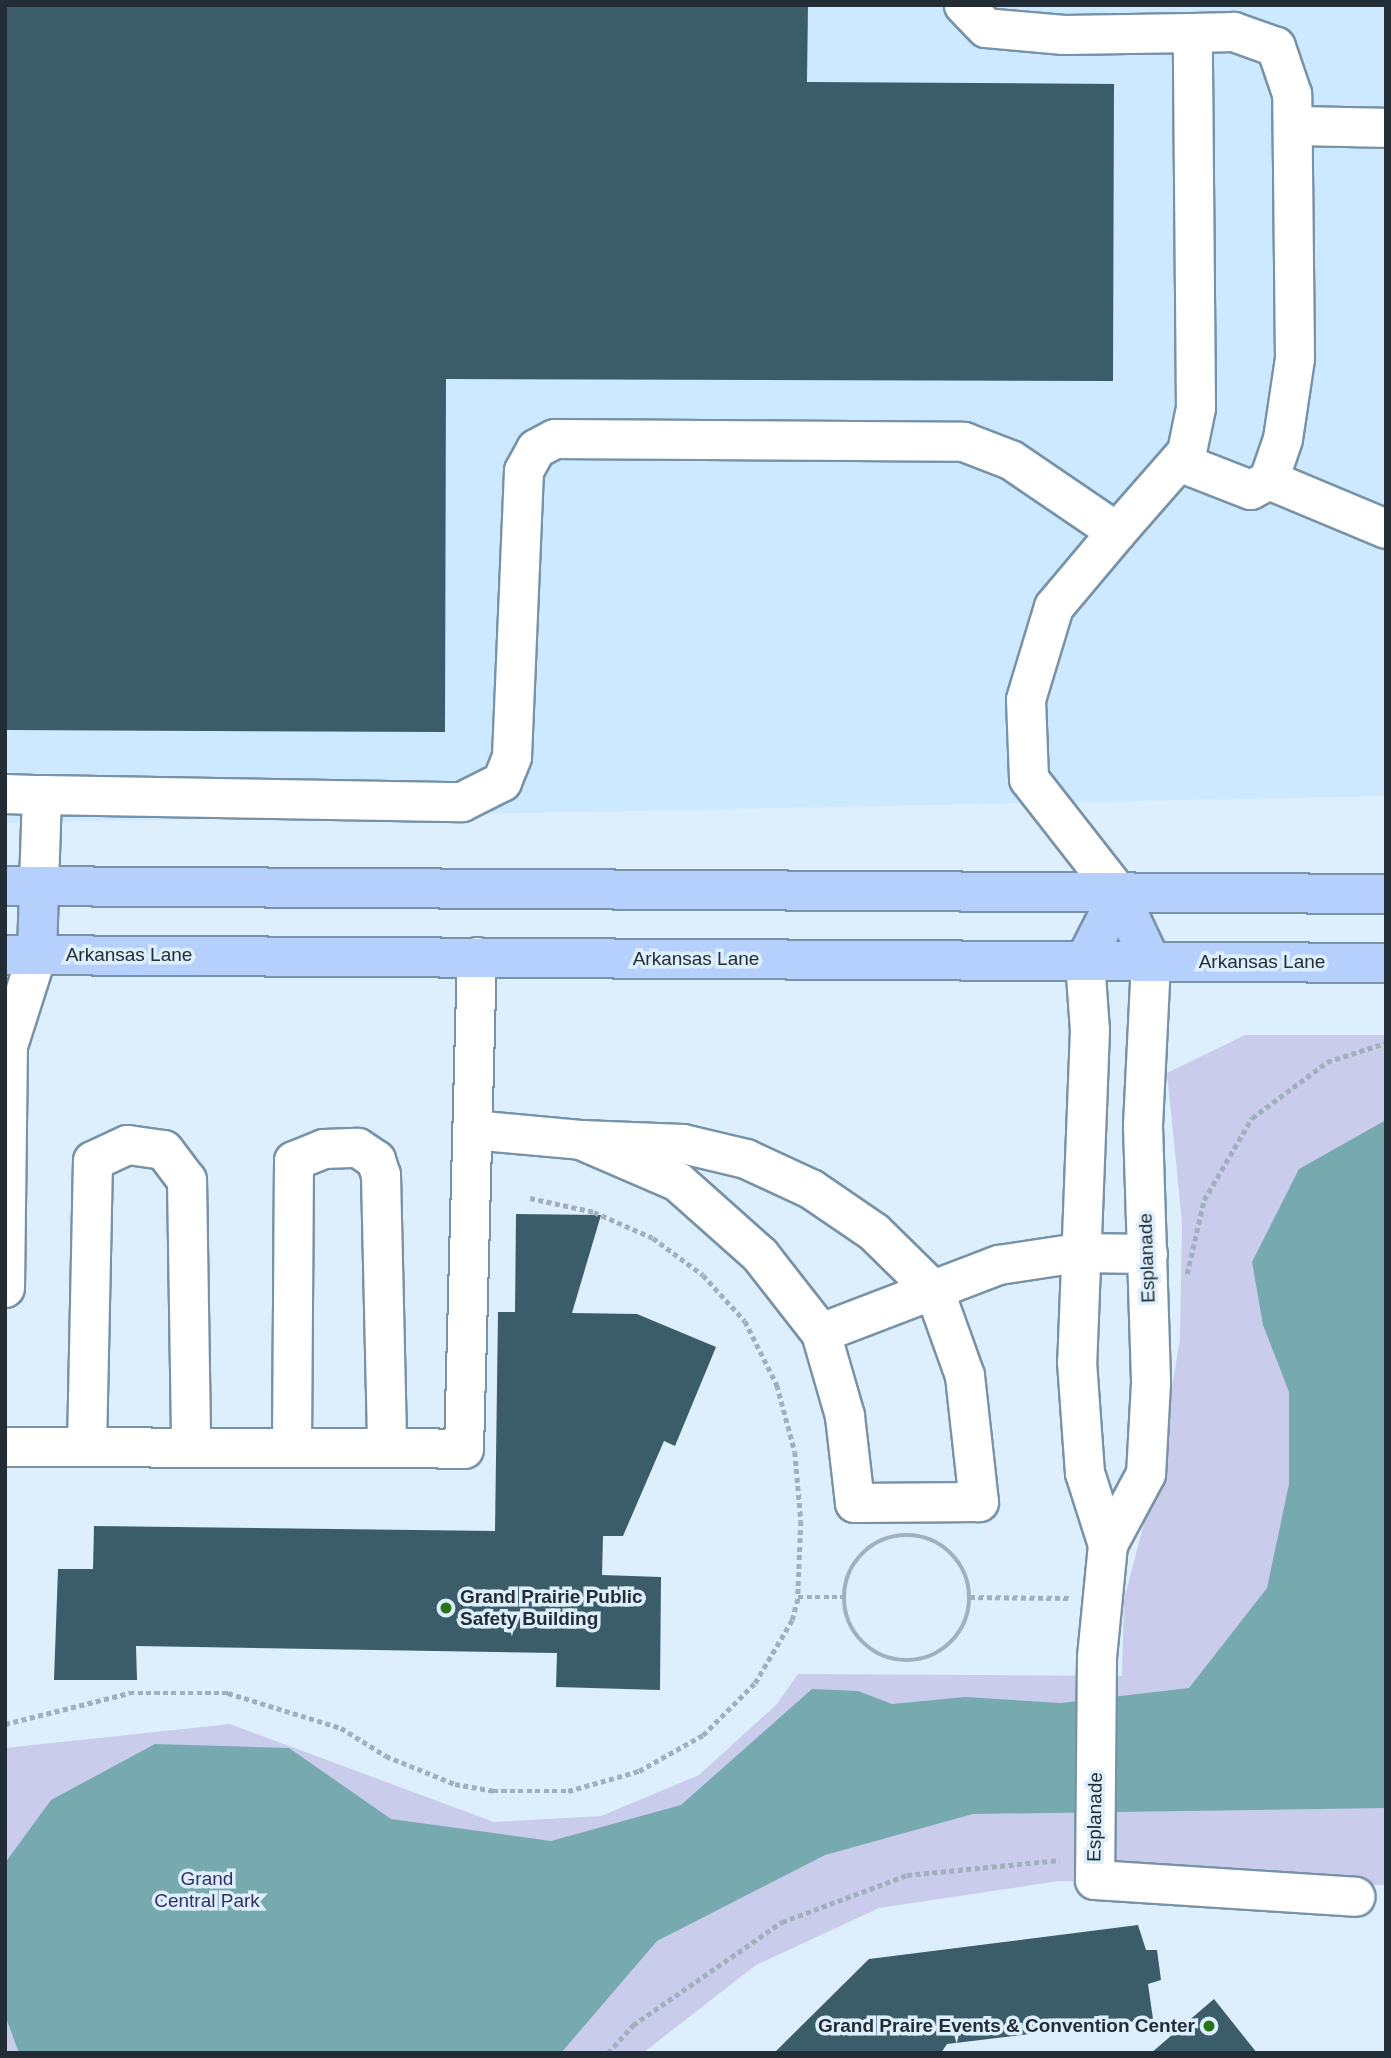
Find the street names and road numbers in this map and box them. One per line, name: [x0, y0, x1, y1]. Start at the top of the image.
street label: Arkansas Lane: [66, 944, 192, 966]
street label: Arkansas Lane: [633, 948, 759, 970]
street label: Arkansas Lane: [1199, 951, 1325, 973]
street label: Esplanade: [1134, 1213, 1160, 1303]
street label: Esplanade: [1083, 1772, 1107, 1862]

